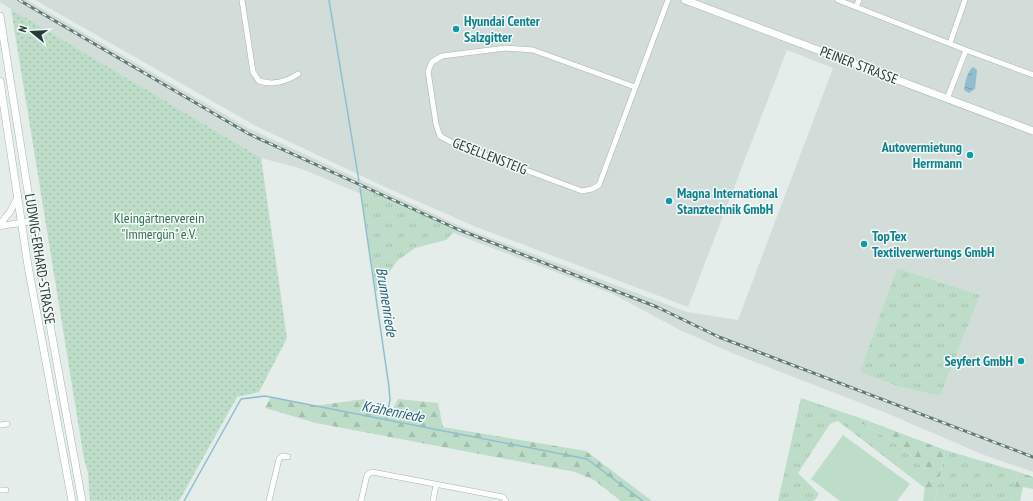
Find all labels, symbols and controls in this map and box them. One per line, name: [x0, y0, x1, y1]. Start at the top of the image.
north arrow: [12, 12, 52, 52]
place label: Hyundai Center Salzgitter: [464, 12, 541, 46]
text: N: [15, 24, 30, 34]
marker: Hyundai Center Salzgitter: [451, 24, 461, 34]
street label: PEINER STRASSE: [817, 42, 901, 88]
street label: GESELLENSTEIG: [450, 134, 530, 178]
place label: Autovermietung Herrmann: [881, 138, 962, 172]
marker: Autovermietung Herrmann: [965, 150, 975, 160]
place label: Magna International Stanztechnik GmbH: [677, 184, 779, 218]
street label: LUDWIG-ERHARD-STRASSE: [21, 192, 59, 326]
marker: Magna International Stanztechnik GmbH: [664, 196, 674, 206]
park label: Kleingärtnerverein "Immergün" e.V.: [114, 209, 204, 243]
place label: TopTex Textilverwertungs GmbH: [872, 227, 994, 261]
marker: TopTex Textilverwertungs GmbH: [859, 239, 869, 249]
water label: Brunnenriede: [372, 266, 402, 339]
place label: Seyfert GmbH: [944, 352, 1013, 370]
marker: Seyfert GmbH: [1016, 356, 1026, 366]
water label: Krähenriede: [360, 396, 426, 426]

